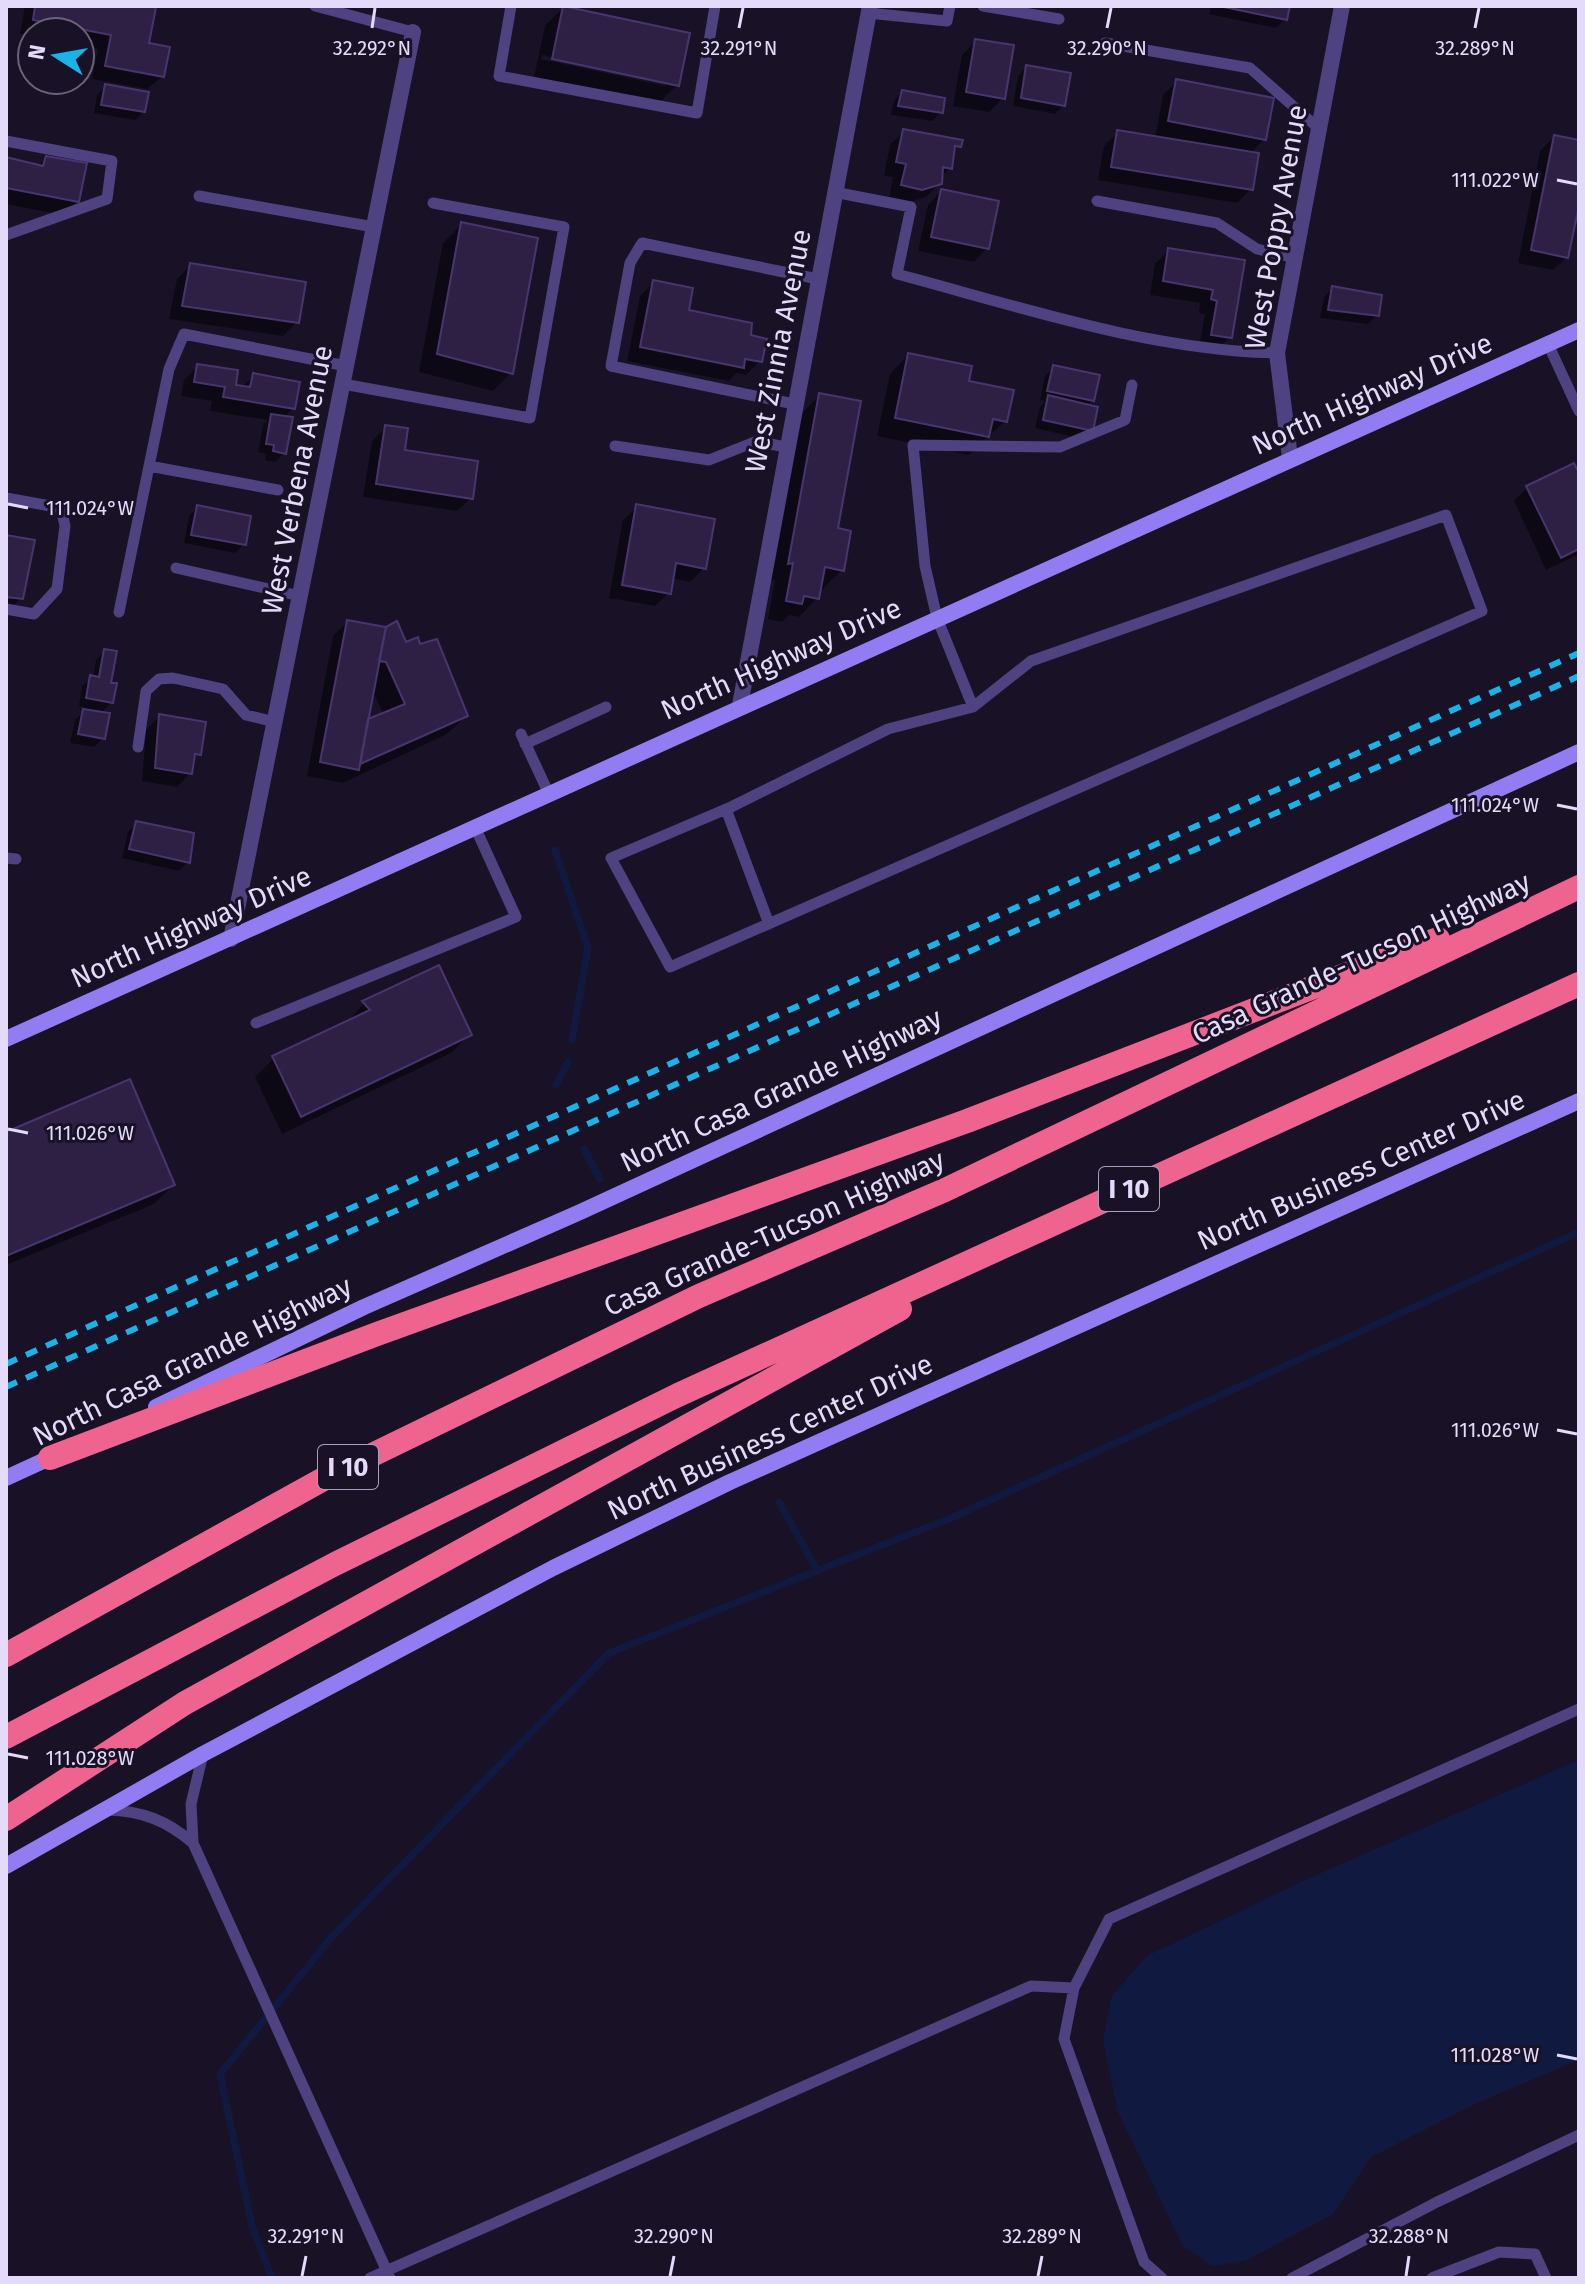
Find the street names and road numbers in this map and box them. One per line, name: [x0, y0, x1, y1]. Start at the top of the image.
street label: West Poppy Avenue: [1238, 102, 1314, 352]
street label: West Zinnia Avenue: [738, 226, 818, 476]
street label: North Highway Drive: [1247, 326, 1497, 462]
street label: West Verbena Avenue: [255, 343, 339, 617]
street label: North Highway Drive: [656, 591, 906, 727]
street label: North Highway Drive: [66, 859, 316, 995]
street label: Casa Grande-Tucson Highway: [1187, 865, 1536, 1051]
street label: North Casa Grande Highway: [615, 1001, 947, 1179]
street label: North Business Center Drive: [1192, 1083, 1530, 1257]
street label: Casa Grande-Tucson Highway: [599, 1143, 950, 1323]
road number: I 10: [1099, 1167, 1159, 1211]
street label: North Casa Grande Highway: [27, 1269, 357, 1453]
street label: North Business Center Drive: [602, 1347, 938, 1527]
road number: I 10: [318, 1445, 378, 1489]

